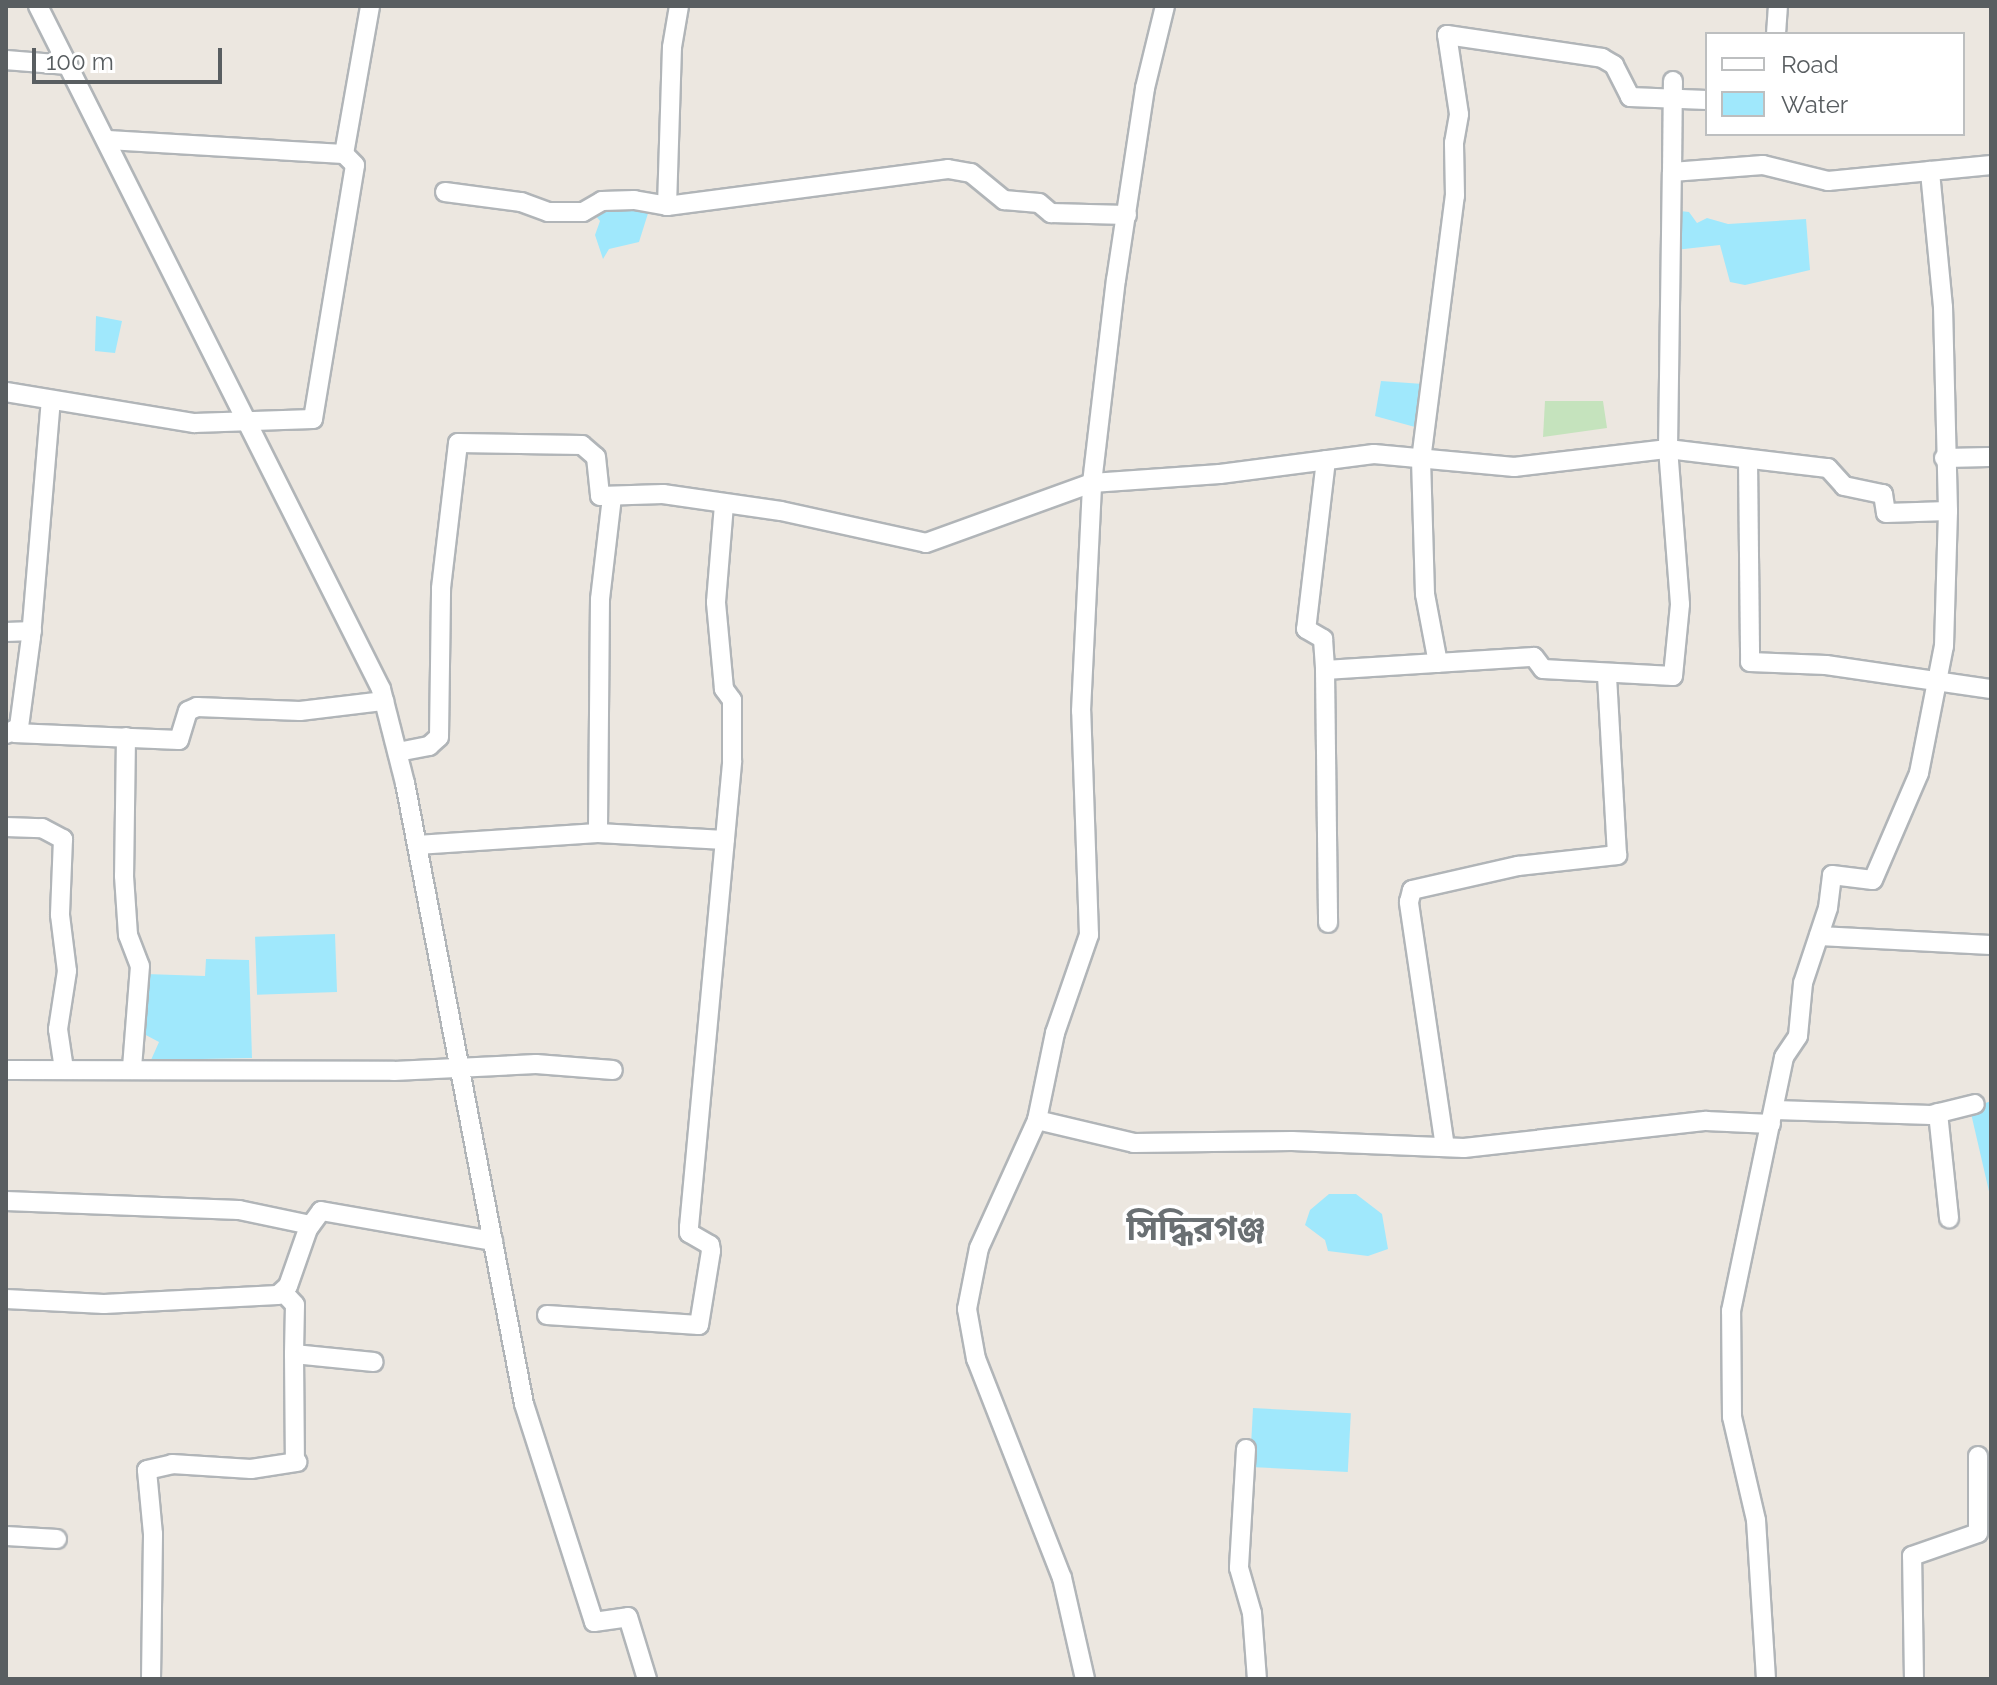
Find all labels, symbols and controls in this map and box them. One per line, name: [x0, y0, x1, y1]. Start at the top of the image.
scale bar: [36, 32, 226, 82]
legend: [1705, 32, 1965, 136]
text: 100 m: [46, 47, 114, 76]
text: Road: [1781, 50, 1839, 79]
text: Water: [1781, 90, 1848, 119]
district label: সিদ্ধিরগঞ্জ: [1127, 1209, 1265, 1249]

